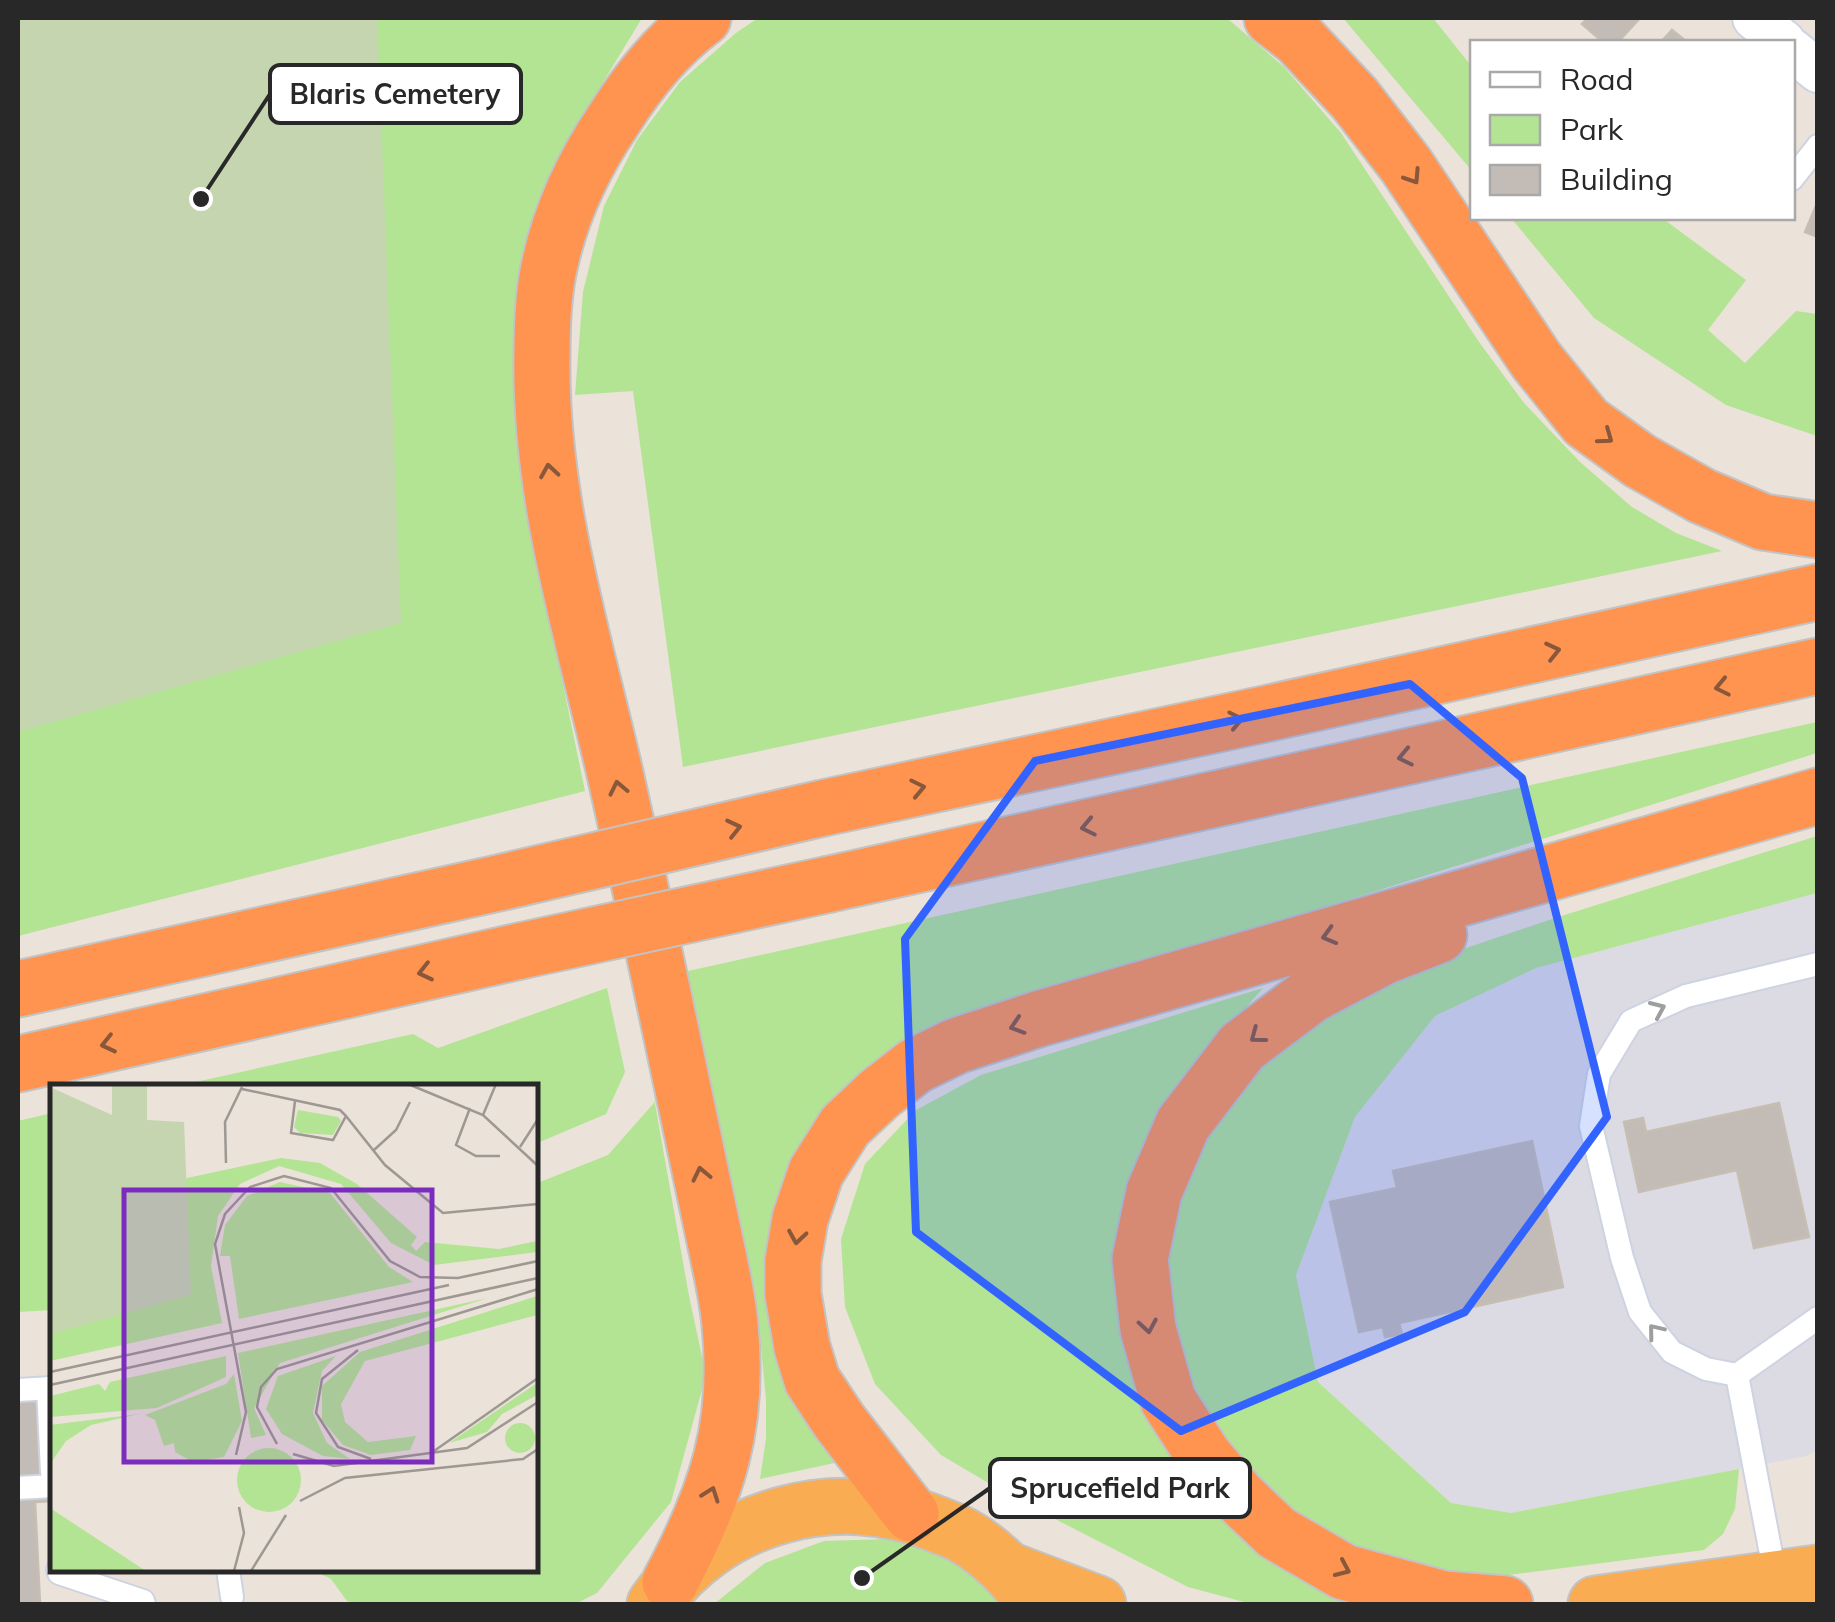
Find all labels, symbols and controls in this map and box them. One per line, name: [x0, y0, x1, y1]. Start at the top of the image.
legend: [1470, 40, 1795, 220]
text: Road: [1560, 60, 1634, 98]
callout: Blaris Cemetery: [270, 65, 521, 123]
text: Blaris Cemetery: [290, 76, 501, 111]
text: Park: [1560, 110, 1624, 148]
text: Building: [1560, 160, 1673, 198]
one-way arrow: [1401, 166, 1420, 184]
one-way arrow: [1595, 425, 1613, 442]
one-way arrow: [539, 462, 560, 479]
one-way arrow: [1544, 642, 1561, 663]
one-way arrow: [1714, 675, 1731, 696]
one-way arrow: [1227, 711, 1244, 732]
one-way arrow: [1397, 745, 1414, 766]
one-way arrow: [909, 778, 926, 799]
one-way arrow: [609, 780, 630, 797]
one-way arrow: [1080, 816, 1097, 837]
one-way arrow: [725, 819, 742, 840]
one-way arrow: [1321, 924, 1338, 945]
one-way arrow: [417, 960, 434, 981]
one-way arrow: [1648, 1001, 1666, 1021]
one-way arrow: [1009, 1014, 1026, 1034]
one-way arrow: [1250, 1025, 1268, 1042]
one-way arrow: [100, 1032, 117, 1053]
inset map: [50, 1084, 538, 1572]
one-way arrow: [692, 1166, 713, 1183]
one-way arrow: [787, 1229, 808, 1246]
one-way arrow: [1137, 1318, 1158, 1334]
one-way arrow: [1649, 1324, 1667, 1342]
callout: Sprucefield Park: [990, 1459, 1250, 1517]
text: Sprucefield Park: [1010, 1470, 1230, 1505]
one-way arrow: [699, 1486, 720, 1503]
one-way arrow: [1333, 1557, 1351, 1577]

